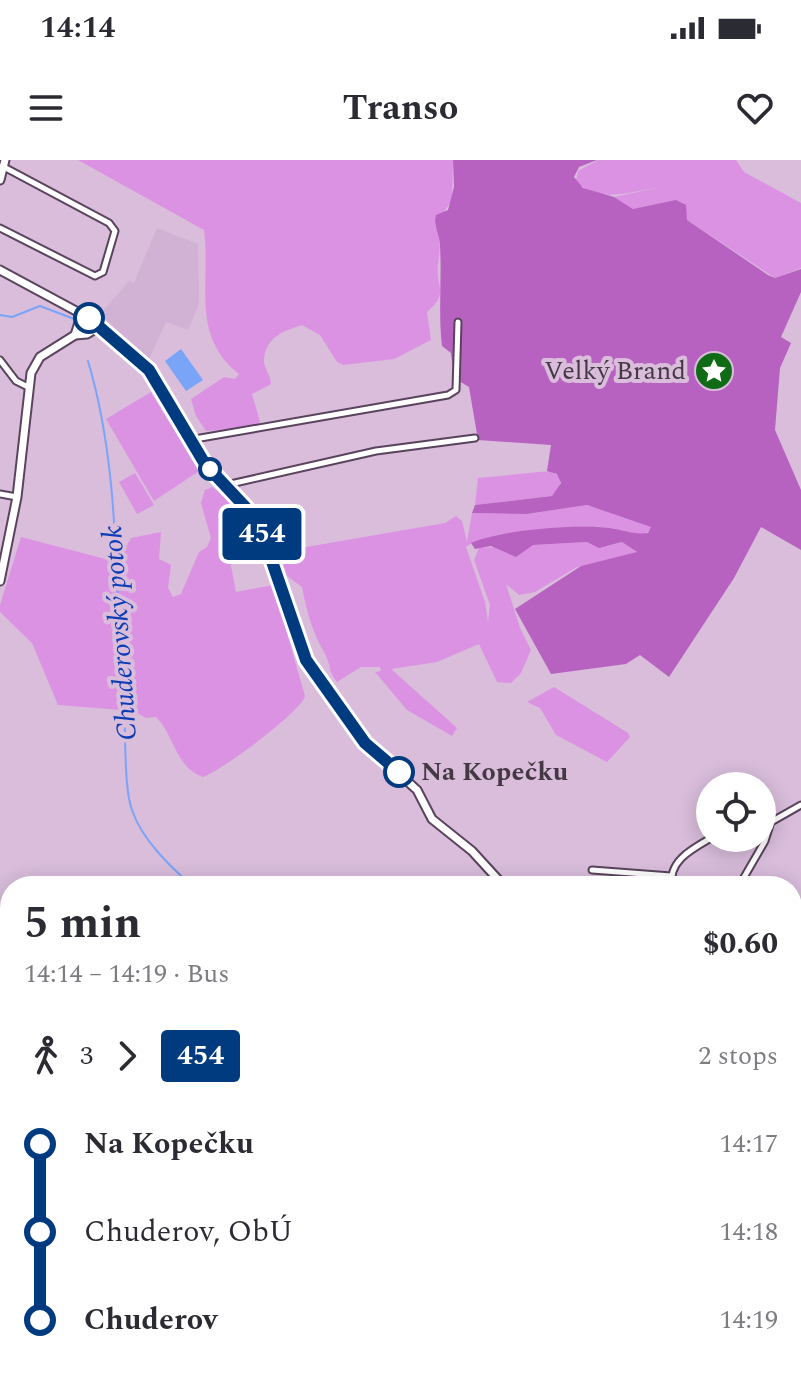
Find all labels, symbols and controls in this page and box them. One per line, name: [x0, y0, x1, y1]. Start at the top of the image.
text: 14:14: [40, 5, 115, 51]
text: Transo: [342, 81, 459, 136]
icon: menu: [24, 86, 68, 130]
icon: heart: [733, 86, 777, 130]
unlabelled marker: [74, 303, 104, 333]
place icon: Velký Brand: [693, 350, 735, 392]
place label: Velký Brand: [544, 351, 686, 391]
unlabelled marker: [199, 458, 221, 480]
line badge: 454: [216, 508, 308, 560]
text: 454: [238, 512, 286, 555]
water label: Chuderovský potok: [91, 524, 149, 742]
place label: Na Kopečku: [421, 752, 568, 792]
marker: Na Kopečku: [384, 757, 414, 787]
map controls: [696, 772, 776, 852]
button: locate: [696, 772, 776, 852]
text: 5 min: [24, 890, 141, 957]
text: $0.60: [703, 921, 778, 967]
text: 14:14 – 14:19 · Bus: [24, 954, 229, 994]
icon: walk: [24, 1034, 68, 1078]
icon: forward: [105, 1034, 149, 1078]
text: 454: [177, 1034, 224, 1077]
text: 3: [80, 1036, 93, 1076]
text: 2 stops: [698, 1036, 778, 1076]
text: Na Kopečku: [84, 1121, 254, 1167]
text: 14:17: [719, 1124, 778, 1164]
text: Chuderov, ObÚ: [84, 1209, 293, 1255]
text: 14:18: [719, 1212, 778, 1252]
text: Chuderov: [84, 1297, 217, 1343]
text: 14:19: [719, 1300, 778, 1340]

